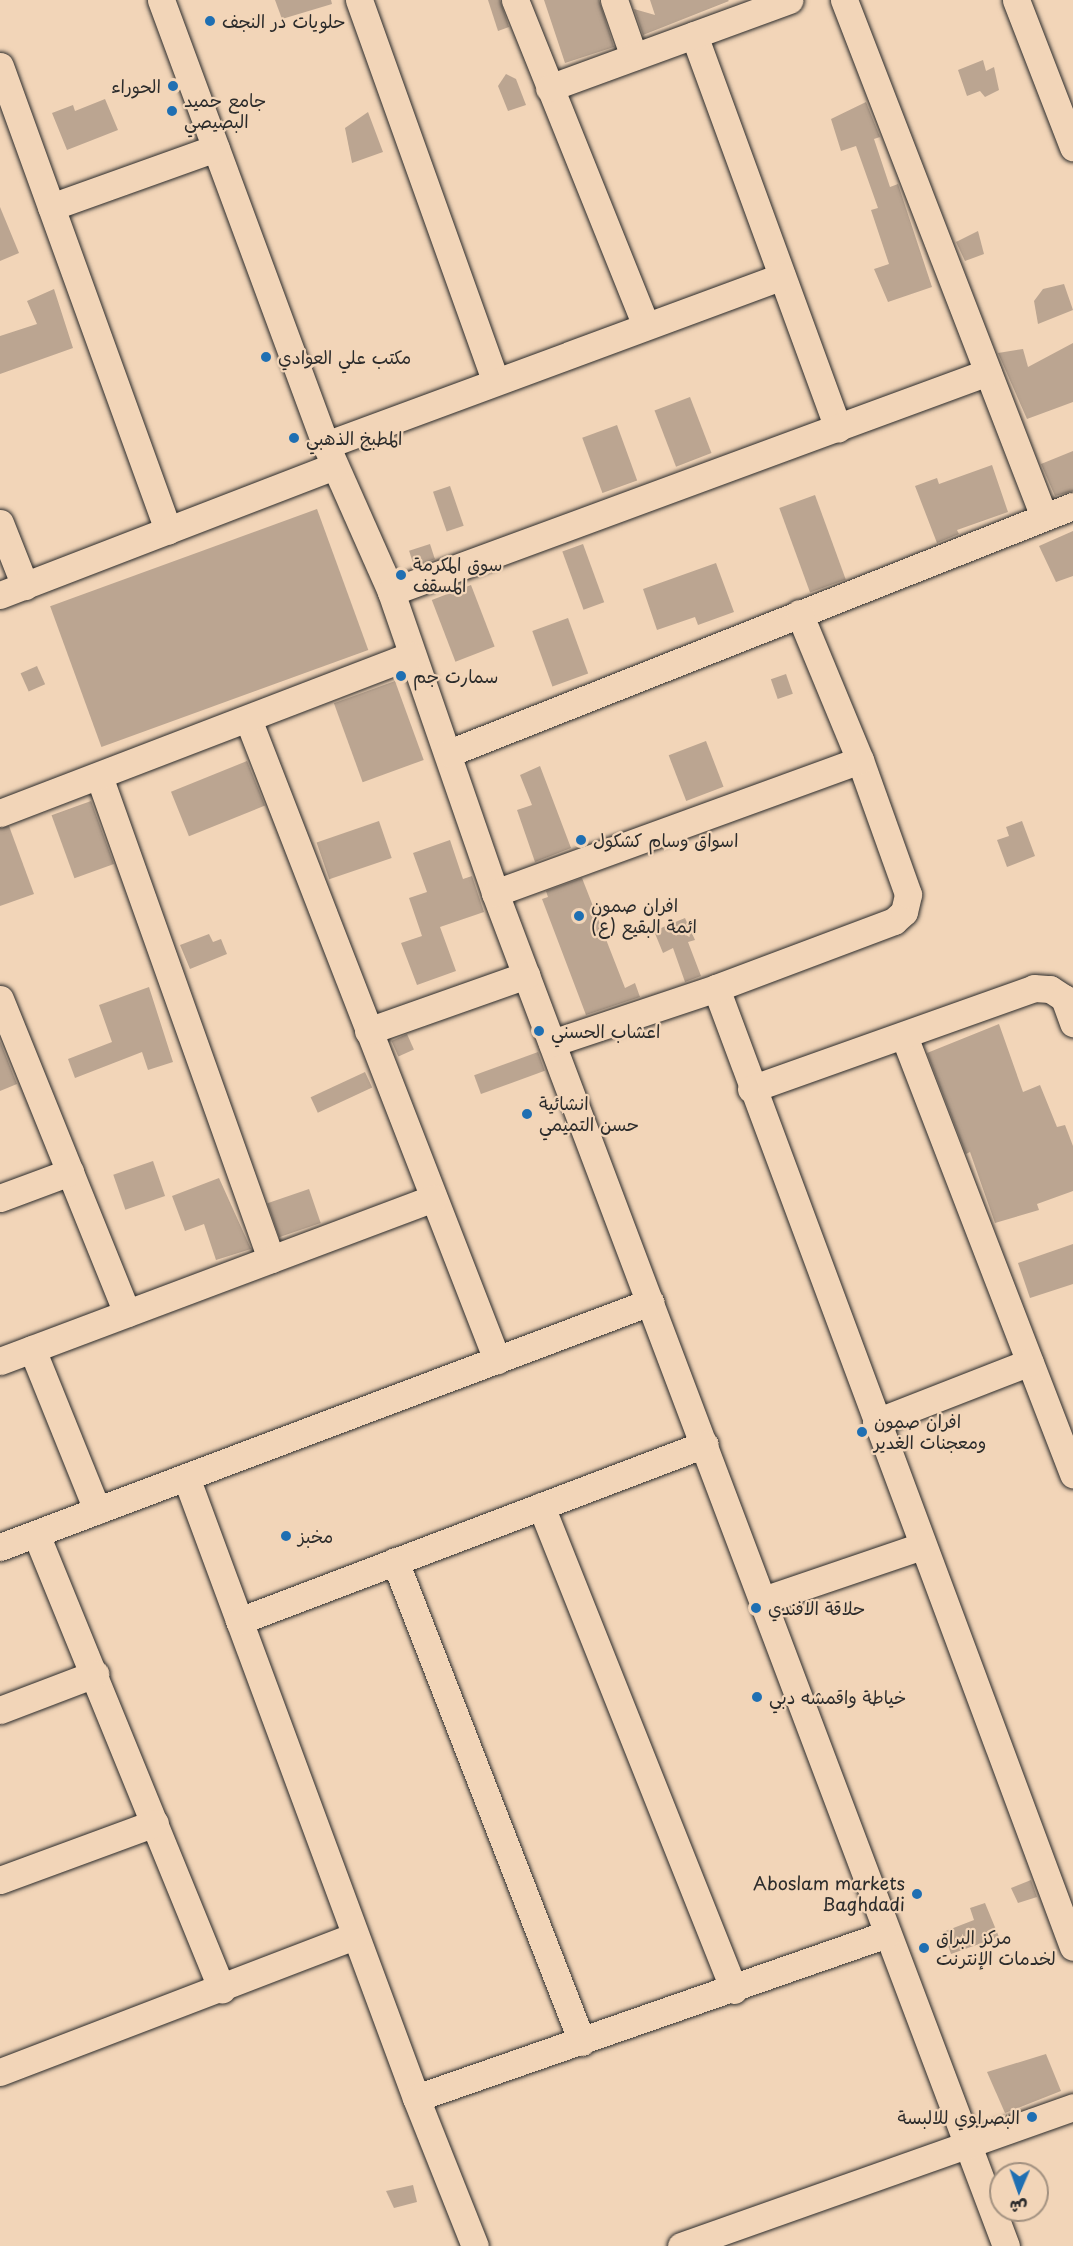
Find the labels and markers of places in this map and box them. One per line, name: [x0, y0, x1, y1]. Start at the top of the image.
place label: حلويات در النجف: [222, 10, 346, 32]
marker: حلويات در النجف: [203, 14, 217, 28]
place label: الحوراء: [111, 75, 161, 97]
marker: الحوراء: [166, 79, 180, 93]
place label: جامع حميد البصيصي: [184, 90, 266, 132]
marker: جامع حميد البصيصي: [165, 104, 179, 118]
place label: مكتب علي العوادي: [278, 346, 411, 368]
marker: مكتب علي العوادي: [259, 350, 273, 364]
place label: المطبخ الذهبي: [306, 427, 402, 449]
marker: المطبخ الذهبي: [287, 431, 301, 445]
place label: سوق المكرمة المسقف: [413, 554, 502, 596]
marker: سوق المكرمة المسقف: [394, 568, 408, 582]
place label: سمارت جم: [413, 665, 498, 687]
marker: سمارت جم: [394, 669, 408, 683]
place label: اسواق وسام كشكول: [593, 829, 738, 851]
marker: اسواق وسام كشكول: [574, 833, 588, 847]
place label: افران صمون ائمة البقيع (ع): [591, 895, 697, 938]
marker: افران صمون ائمة البقيع (ع): [572, 909, 586, 923]
place label: اعشاب الحسني: [551, 1020, 660, 1042]
marker: اعشاب الحسني: [532, 1024, 546, 1038]
place label: انشائية حسن التميمي: [539, 1093, 639, 1136]
marker: انشائية حسن التميمي: [520, 1107, 534, 1121]
place label: افران صمون ومعجنات الغدير: [874, 1411, 986, 1454]
marker: افران صمون ومعجنات الغدير: [855, 1425, 869, 1439]
place label: مخبز: [298, 1525, 333, 1547]
marker: مخبز: [279, 1529, 293, 1543]
place label: حلاقة الافندي: [768, 1597, 865, 1619]
marker: حلاقة الافندي: [749, 1601, 763, 1615]
place label: خياطة واقمشه دبي: [769, 1686, 906, 1708]
marker: خياطة واقمشه دبي: [750, 1690, 764, 1704]
place label: Aboslam markets Baghdadi: [753, 1873, 905, 1916]
marker: Aboslam markets Baghdadi: [910, 1887, 924, 1901]
place label: مركز البراق لخدمات الإنترنت: [936, 1927, 1056, 1970]
marker: مركز البراق لخدمات الإنترنت: [917, 1941, 931, 1955]
place label: البصراوي للالبسة: [898, 2106, 1020, 2128]
marker: البصراوي للالبسة: [1025, 2110, 1039, 2124]

